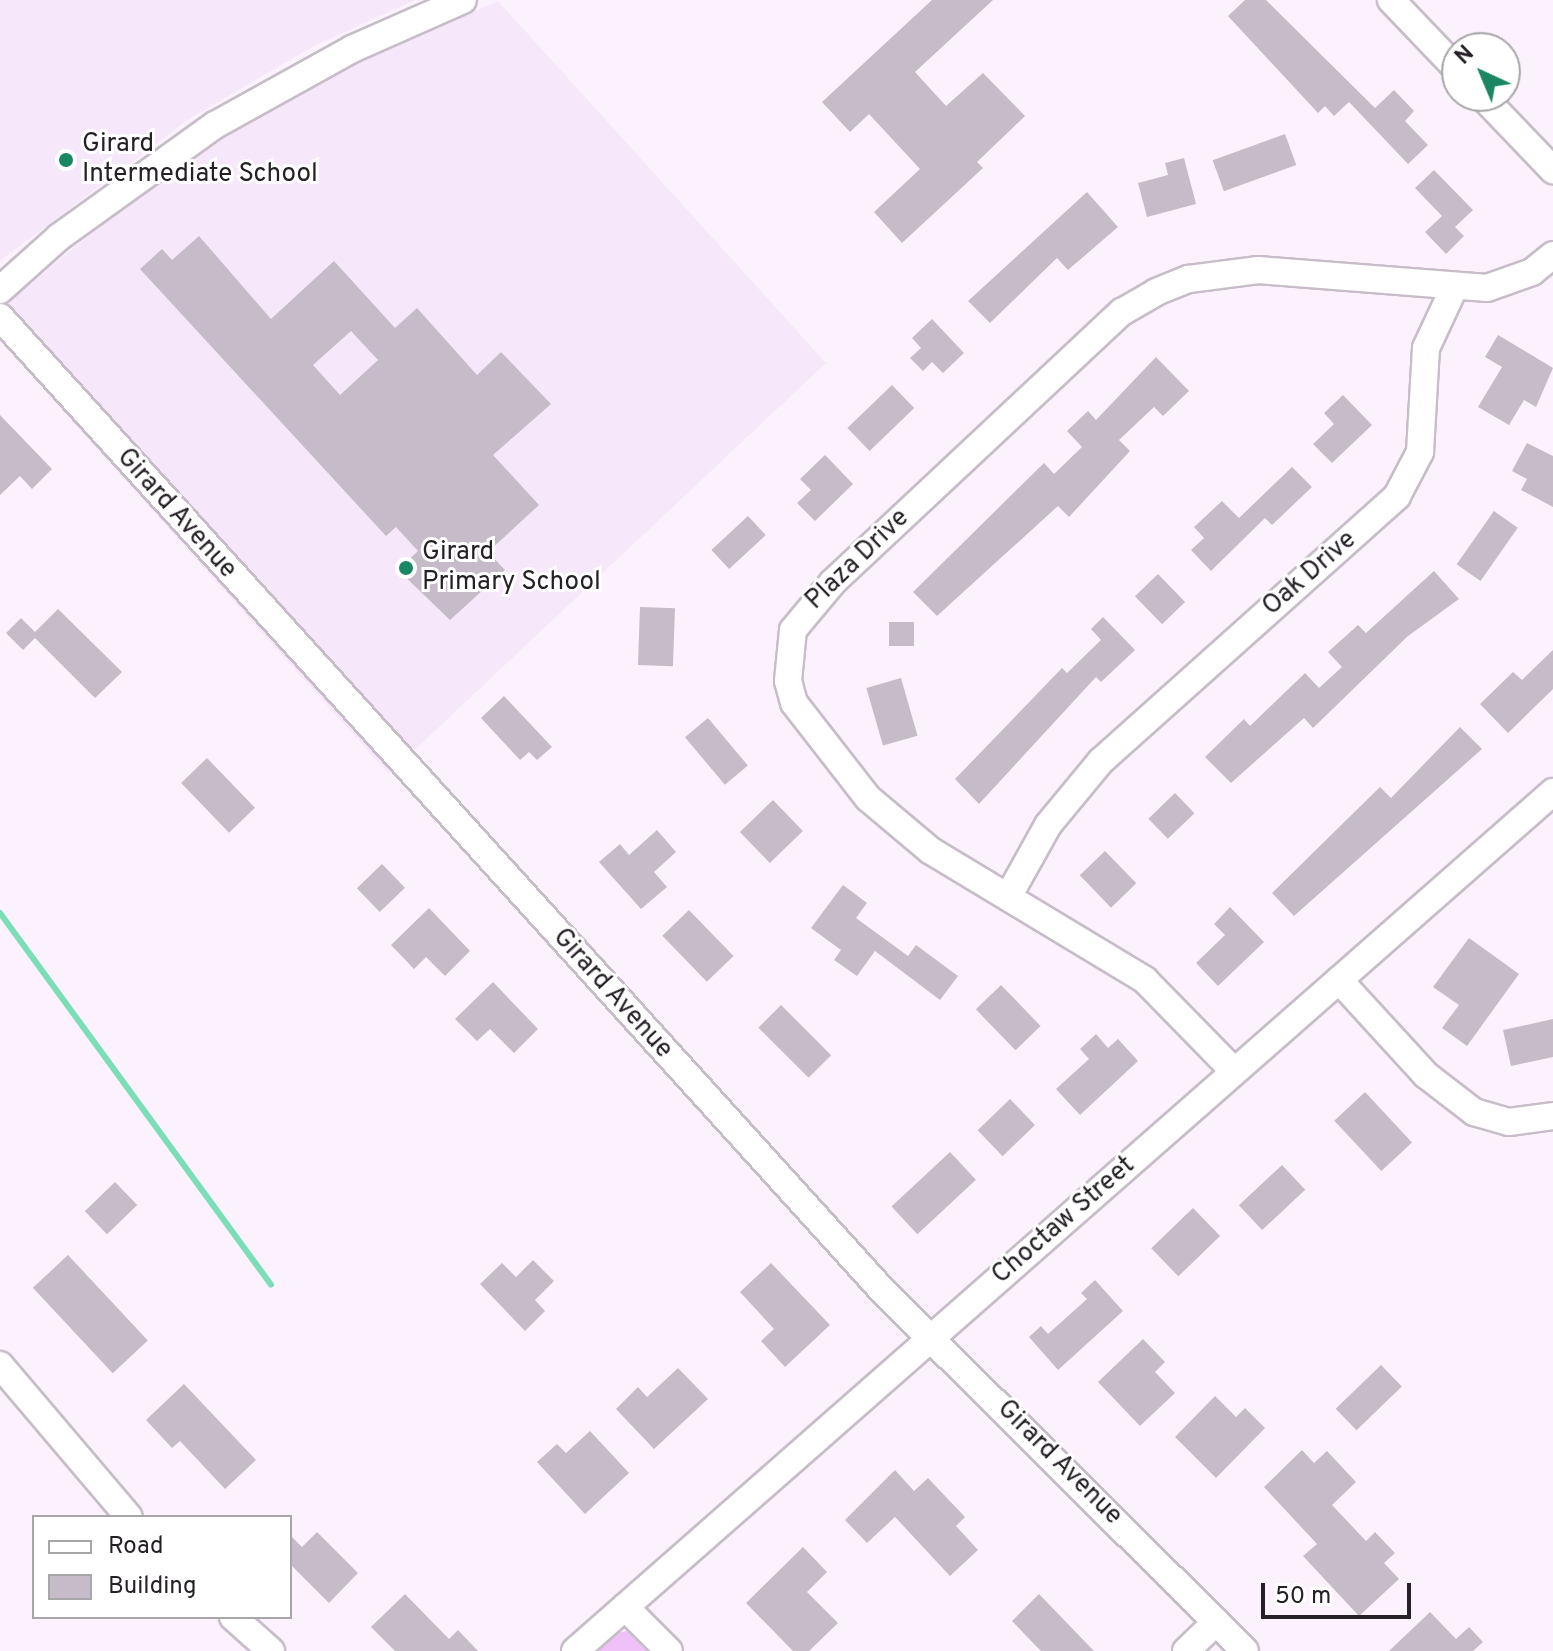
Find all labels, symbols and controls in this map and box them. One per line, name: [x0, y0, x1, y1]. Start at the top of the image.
north arrow: [1441, 32, 1521, 112]
text: N: [1450, 41, 1480, 71]
place label: Girard Intermediate School: [82, 129, 318, 190]
marker: Girard Intermediate School: [57, 151, 75, 169]
street label: Girard Avenue: [109, 442, 243, 586]
street label: Plaza Drive: [800, 503, 916, 617]
street label: Oak Drive: [1257, 525, 1363, 623]
place label: Girard Primary School: [422, 537, 601, 598]
marker: Girard Primary School: [397, 559, 415, 577]
street label: Girard Avenue: [545, 922, 679, 1066]
street label: Choctaw Street: [986, 1151, 1142, 1291]
street label: Girard Avenue: [990, 1394, 1128, 1532]
legend: [32, 1515, 292, 1619]
text: Road: [108, 1532, 164, 1562]
scale bar: [1265, 1567, 1415, 1617]
text: Building: [108, 1572, 197, 1602]
text: 50 m: [1275, 1582, 1331, 1612]

